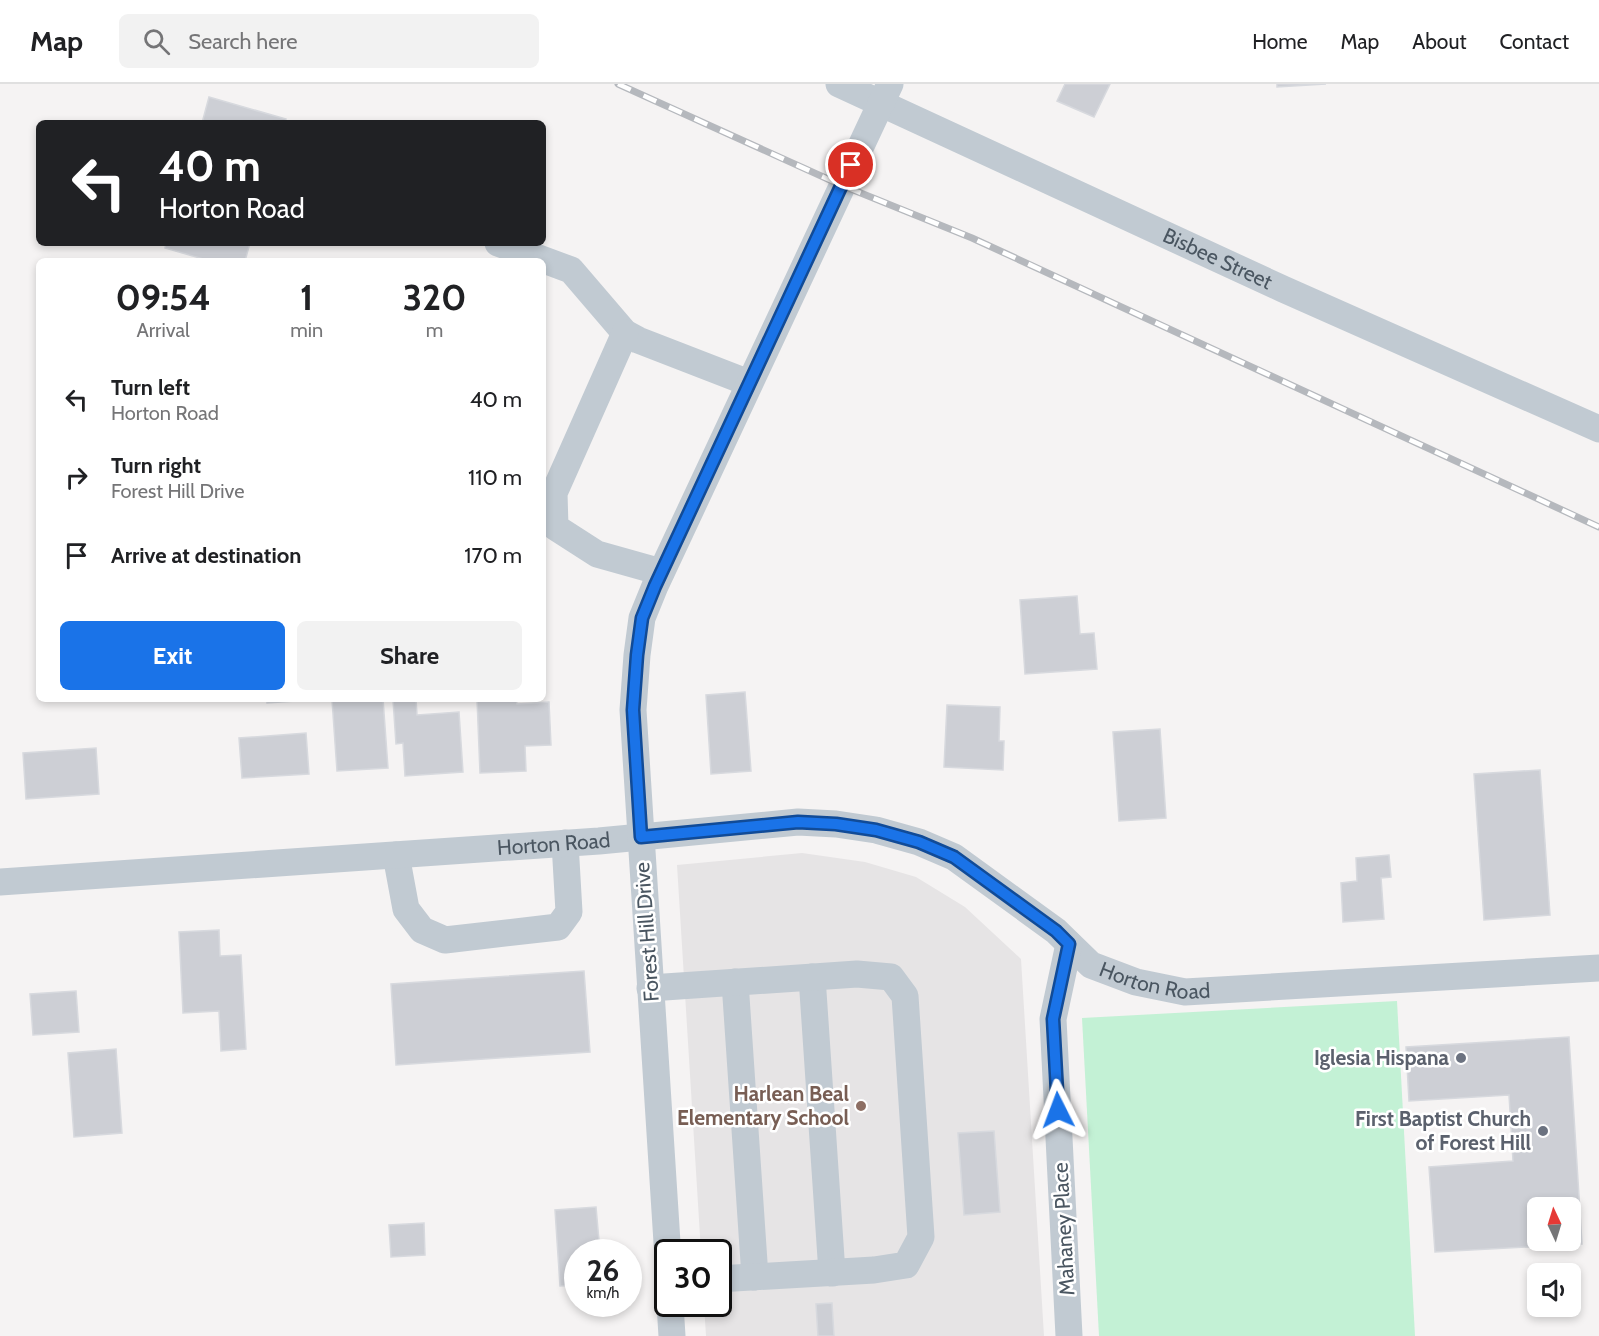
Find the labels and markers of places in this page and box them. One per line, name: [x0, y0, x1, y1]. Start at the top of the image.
pin: [825, 139, 876, 190]
place label: Iglesia Hispana: [1314, 1045, 1450, 1070]
marker: Iglesia Hispana: [1454, 1051, 1468, 1065]
place label: Harlean Beal Elementary School: [677, 1081, 849, 1130]
marker: Harlean Beal Elementary School: [854, 1099, 868, 1113]
place label: First Baptist Church of Forest Hill: [1355, 1106, 1531, 1155]
marker: First Baptist Church of Forest Hill: [1536, 1124, 1550, 1138]

